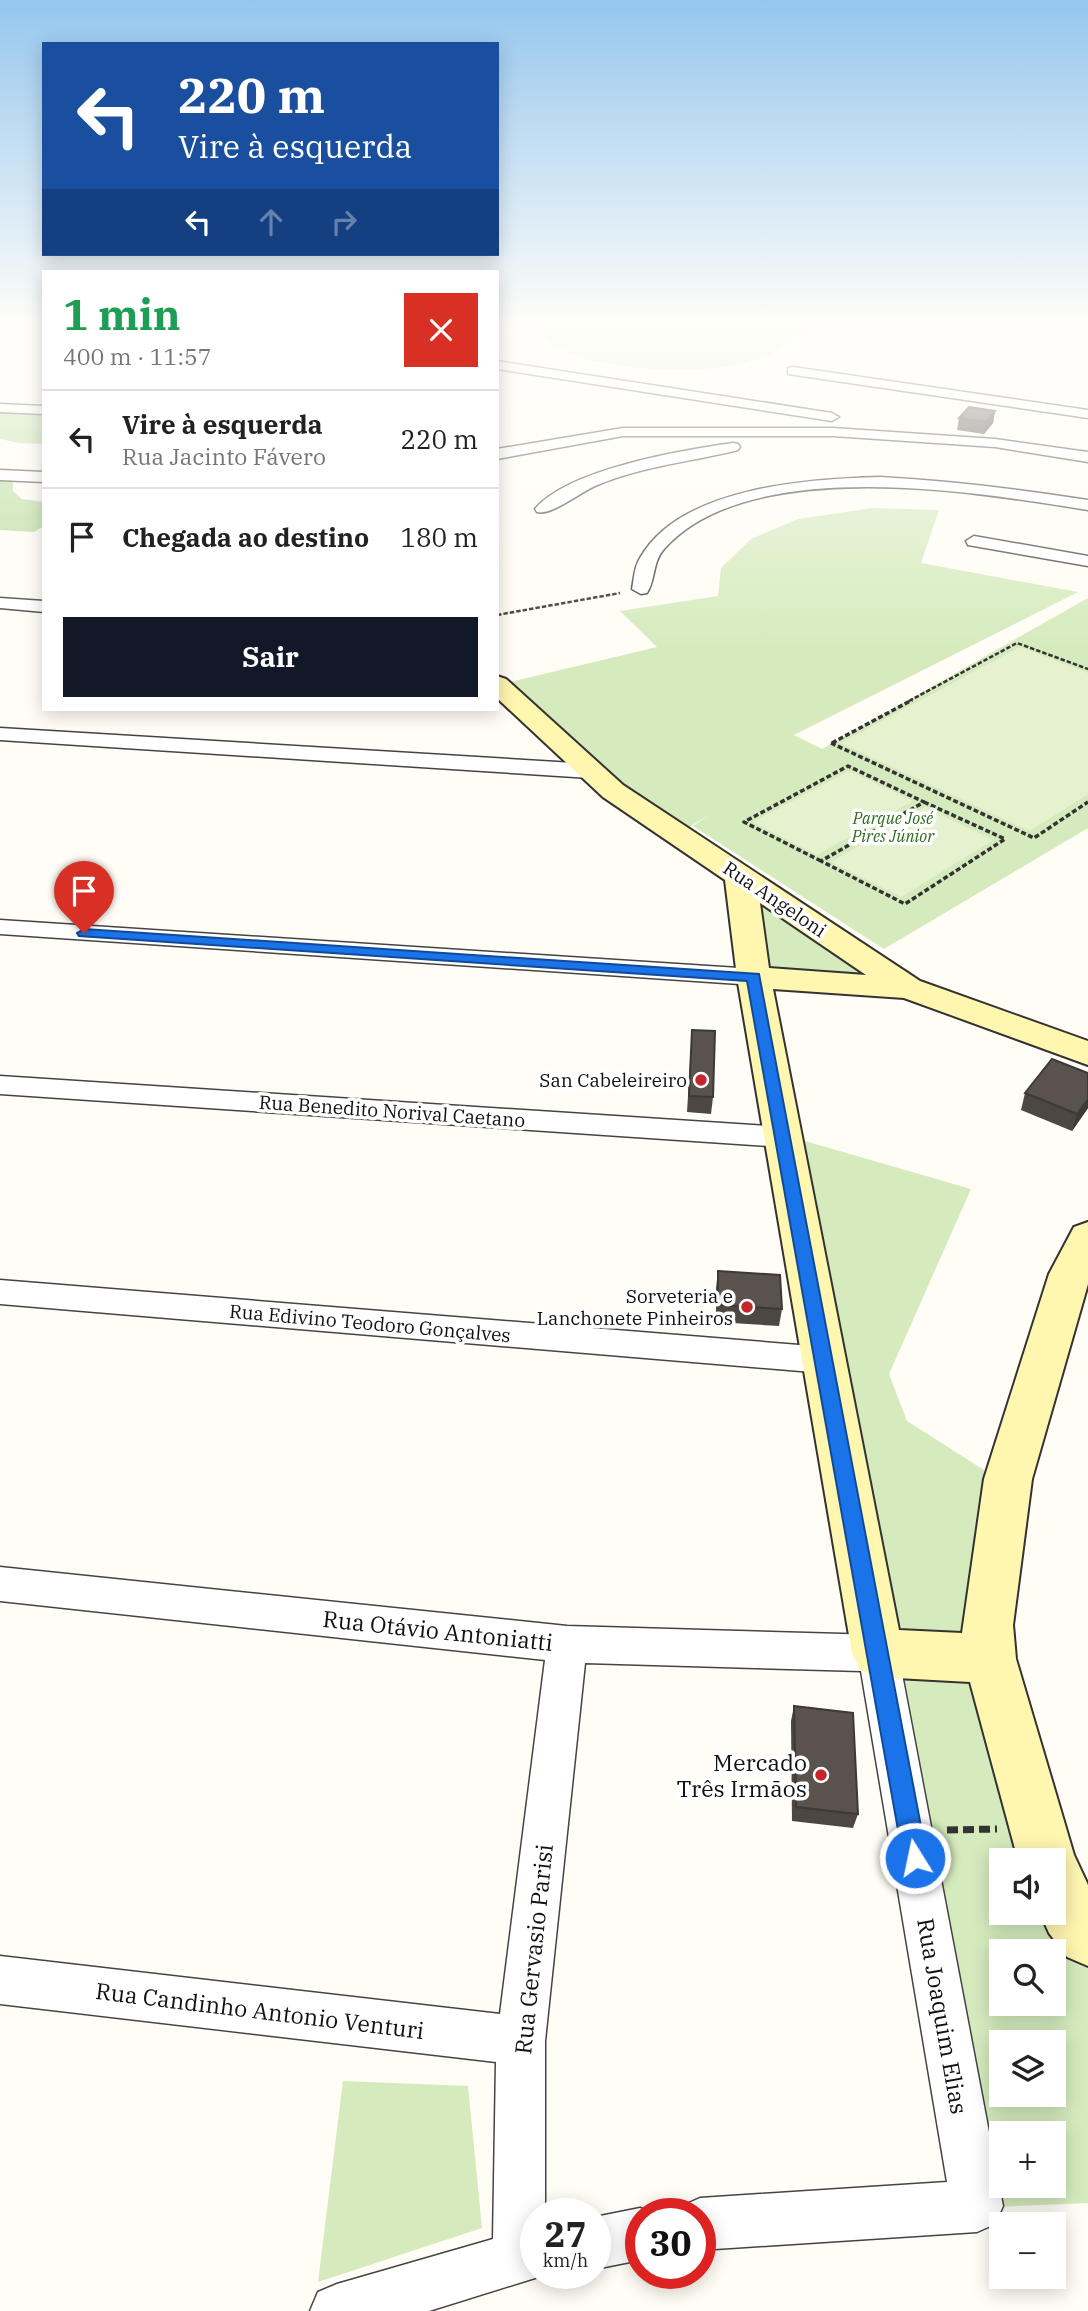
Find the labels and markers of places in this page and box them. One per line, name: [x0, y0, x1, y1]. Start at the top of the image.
pin: [54, 861, 114, 933]
place label: San Cabeleireiro: [539, 1068, 687, 1092]
marker: San Cabeleireiro: [693, 1072, 709, 1088]
place label: Sorveteria e Lanchonete Pinheiros: [537, 1284, 733, 1330]
marker: Sorveteria e Lanchonete Pinheiros: [739, 1299, 755, 1315]
place label: Mercado Três Irmãos: [676, 1747, 807, 1803]
marker: Mercado Três Irmãos: [813, 1767, 829, 1783]

